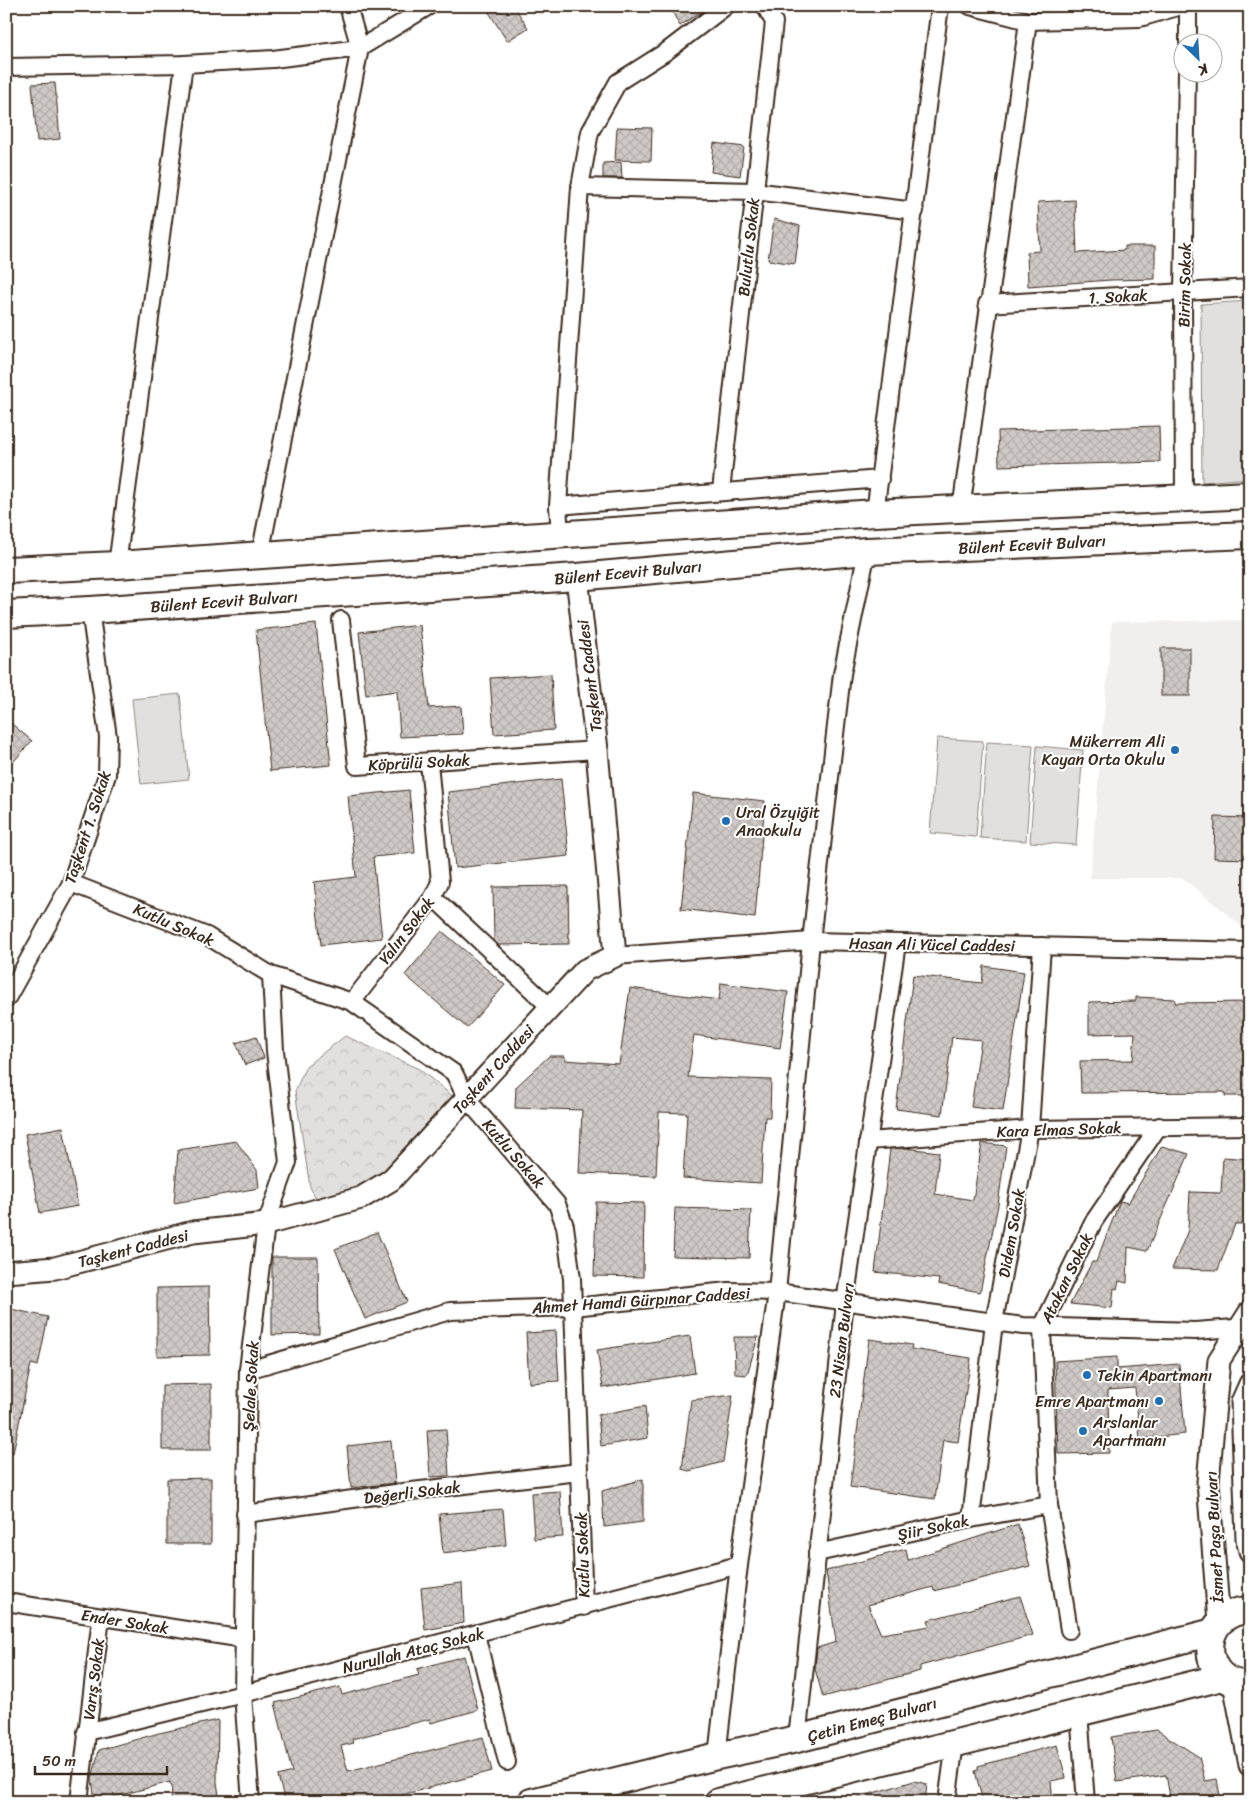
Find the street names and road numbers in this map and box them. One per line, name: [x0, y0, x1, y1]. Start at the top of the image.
street label: Bulutlu Sokak: [729, 196, 768, 298]
street label: Birim Sokak: [1169, 242, 1200, 328]
street label: 1. Sokak: [1088, 280, 1149, 313]
street label: Bülent Ecevit Bulvarı: [957, 526, 1107, 563]
street label: Bülent Ecevit Bulvarı: [553, 552, 703, 593]
street label: Bülent Ecevit Bulvarı: [149, 582, 299, 621]
street label: Taşkent Caddesi: [568, 618, 611, 734]
street label: Köprülü Sokak: [367, 745, 471, 780]
street label: Taşkent 1. Sokak: [55, 766, 120, 888]
street label: Yalın Sokak: [371, 890, 442, 971]
street label: Kutlu Sokak: [129, 894, 219, 955]
street label: Hasan Ali Yücel Caddesi: [849, 929, 1016, 960]
street label: Taşkent Caddesi: [445, 1017, 542, 1121]
street label: Kutlu Sokak: [475, 1112, 553, 1196]
street label: Kara Elmas Sokak: [996, 1113, 1122, 1146]
street label: Didem Sokak: [989, 1186, 1034, 1280]
street label: Taşkent Caddesi: [75, 1221, 192, 1276]
street label: Atakan Sokak: [1032, 1227, 1101, 1329]
street label: Ahmet Hamdi Gürpınar Caddesi: [530, 1278, 752, 1323]
street label: 23 Nisan Bulvarı: [820, 1281, 863, 1399]
street label: Şelale Sokak: [234, 1340, 267, 1432]
street label: İsmet Paşa Bulvarı: [1197, 1470, 1232, 1605]
street label: Değerli Sokak: [362, 1472, 462, 1513]
street label: Şiir Sokak: [895, 1506, 972, 1549]
street label: Kutlu Sokak: [566, 1511, 598, 1598]
street label: Ender Sokak: [79, 1600, 171, 1643]
street label: Nurullah Ataç Sokak: [339, 1619, 488, 1682]
street label: Varış Sokak: [74, 1636, 113, 1722]
street label: Çetin Emeç Bulvarı: [804, 1688, 940, 1751]

